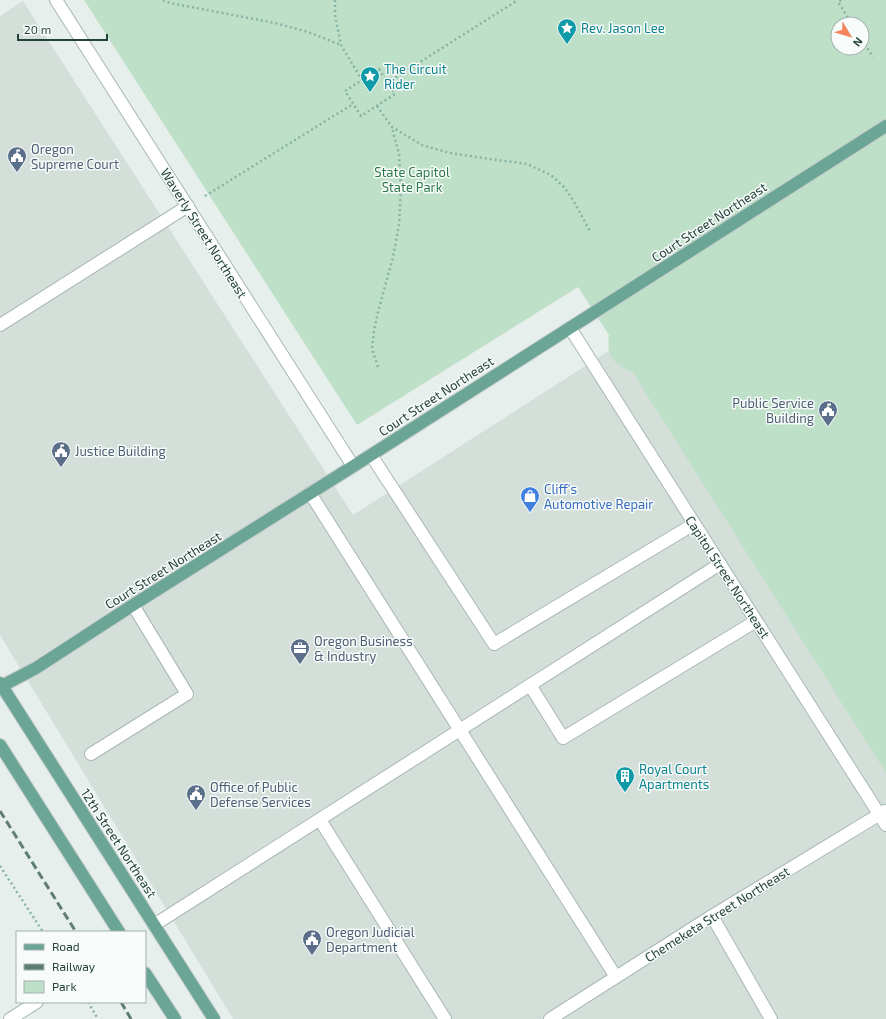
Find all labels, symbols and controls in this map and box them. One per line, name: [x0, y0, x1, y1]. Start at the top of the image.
scale bar: [18, 16, 107, 42]
north arrow: [830, 16, 870, 56]
place icon: Rev. Jason Lee: [556, 17, 578, 45]
place label: Rev. Jason Lee: [581, 20, 665, 36]
text: 20 m: [24, 22, 51, 36]
text: N: [851, 35, 866, 50]
place label: The Circuit Rider: [384, 61, 447, 92]
place icon: The Circuit Rider: [359, 65, 381, 93]
place label: Oregon Supreme Court: [31, 141, 119, 172]
public building icon: Oregon Supreme Court: [6, 145, 28, 173]
park label: State Capitol State Park: [374, 164, 450, 195]
street label: Waverly Street Northeast: [157, 165, 251, 301]
street label: Court Street Northeast: [648, 179, 770, 265]
street label: Court Street Northeast: [375, 353, 497, 439]
place label: Public Service Building: [732, 395, 814, 426]
public building icon: Public Service Building: [817, 399, 839, 427]
public building icon: Justice Building: [50, 440, 72, 468]
place label: Justice Building: [75, 443, 166, 459]
place label: Cliff's Automotive Repair: [544, 481, 654, 512]
shop icon: Cliff's Automotive Repair: [519, 485, 541, 513]
street label: Capitol Street Northeast: [682, 513, 774, 641]
street label: Court Street Northeast: [102, 528, 224, 612]
place label: Oregon Business & Industry: [314, 633, 413, 664]
office icon: Oregon Business & Industry: [289, 637, 311, 665]
place label: Royal Court Apartments: [639, 761, 709, 792]
building icon: Royal Court Apartments: [614, 765, 636, 793]
place label: Office of Public Defense Services: [210, 779, 311, 810]
public building icon: Office of Public Defense Services: [185, 783, 207, 811]
street label: 12th Street Northeast: [78, 785, 160, 901]
street label: Chemeketa Street Northeast: [642, 863, 792, 965]
place label: Oregon Judicial Department: [326, 924, 415, 955]
public building icon: Oregon Judicial Department: [301, 928, 323, 956]
legend: [16, 931, 146, 1003]
text: Road: [52, 939, 80, 953]
text: Railway: [52, 959, 96, 973]
text: Park: [52, 979, 77, 993]

